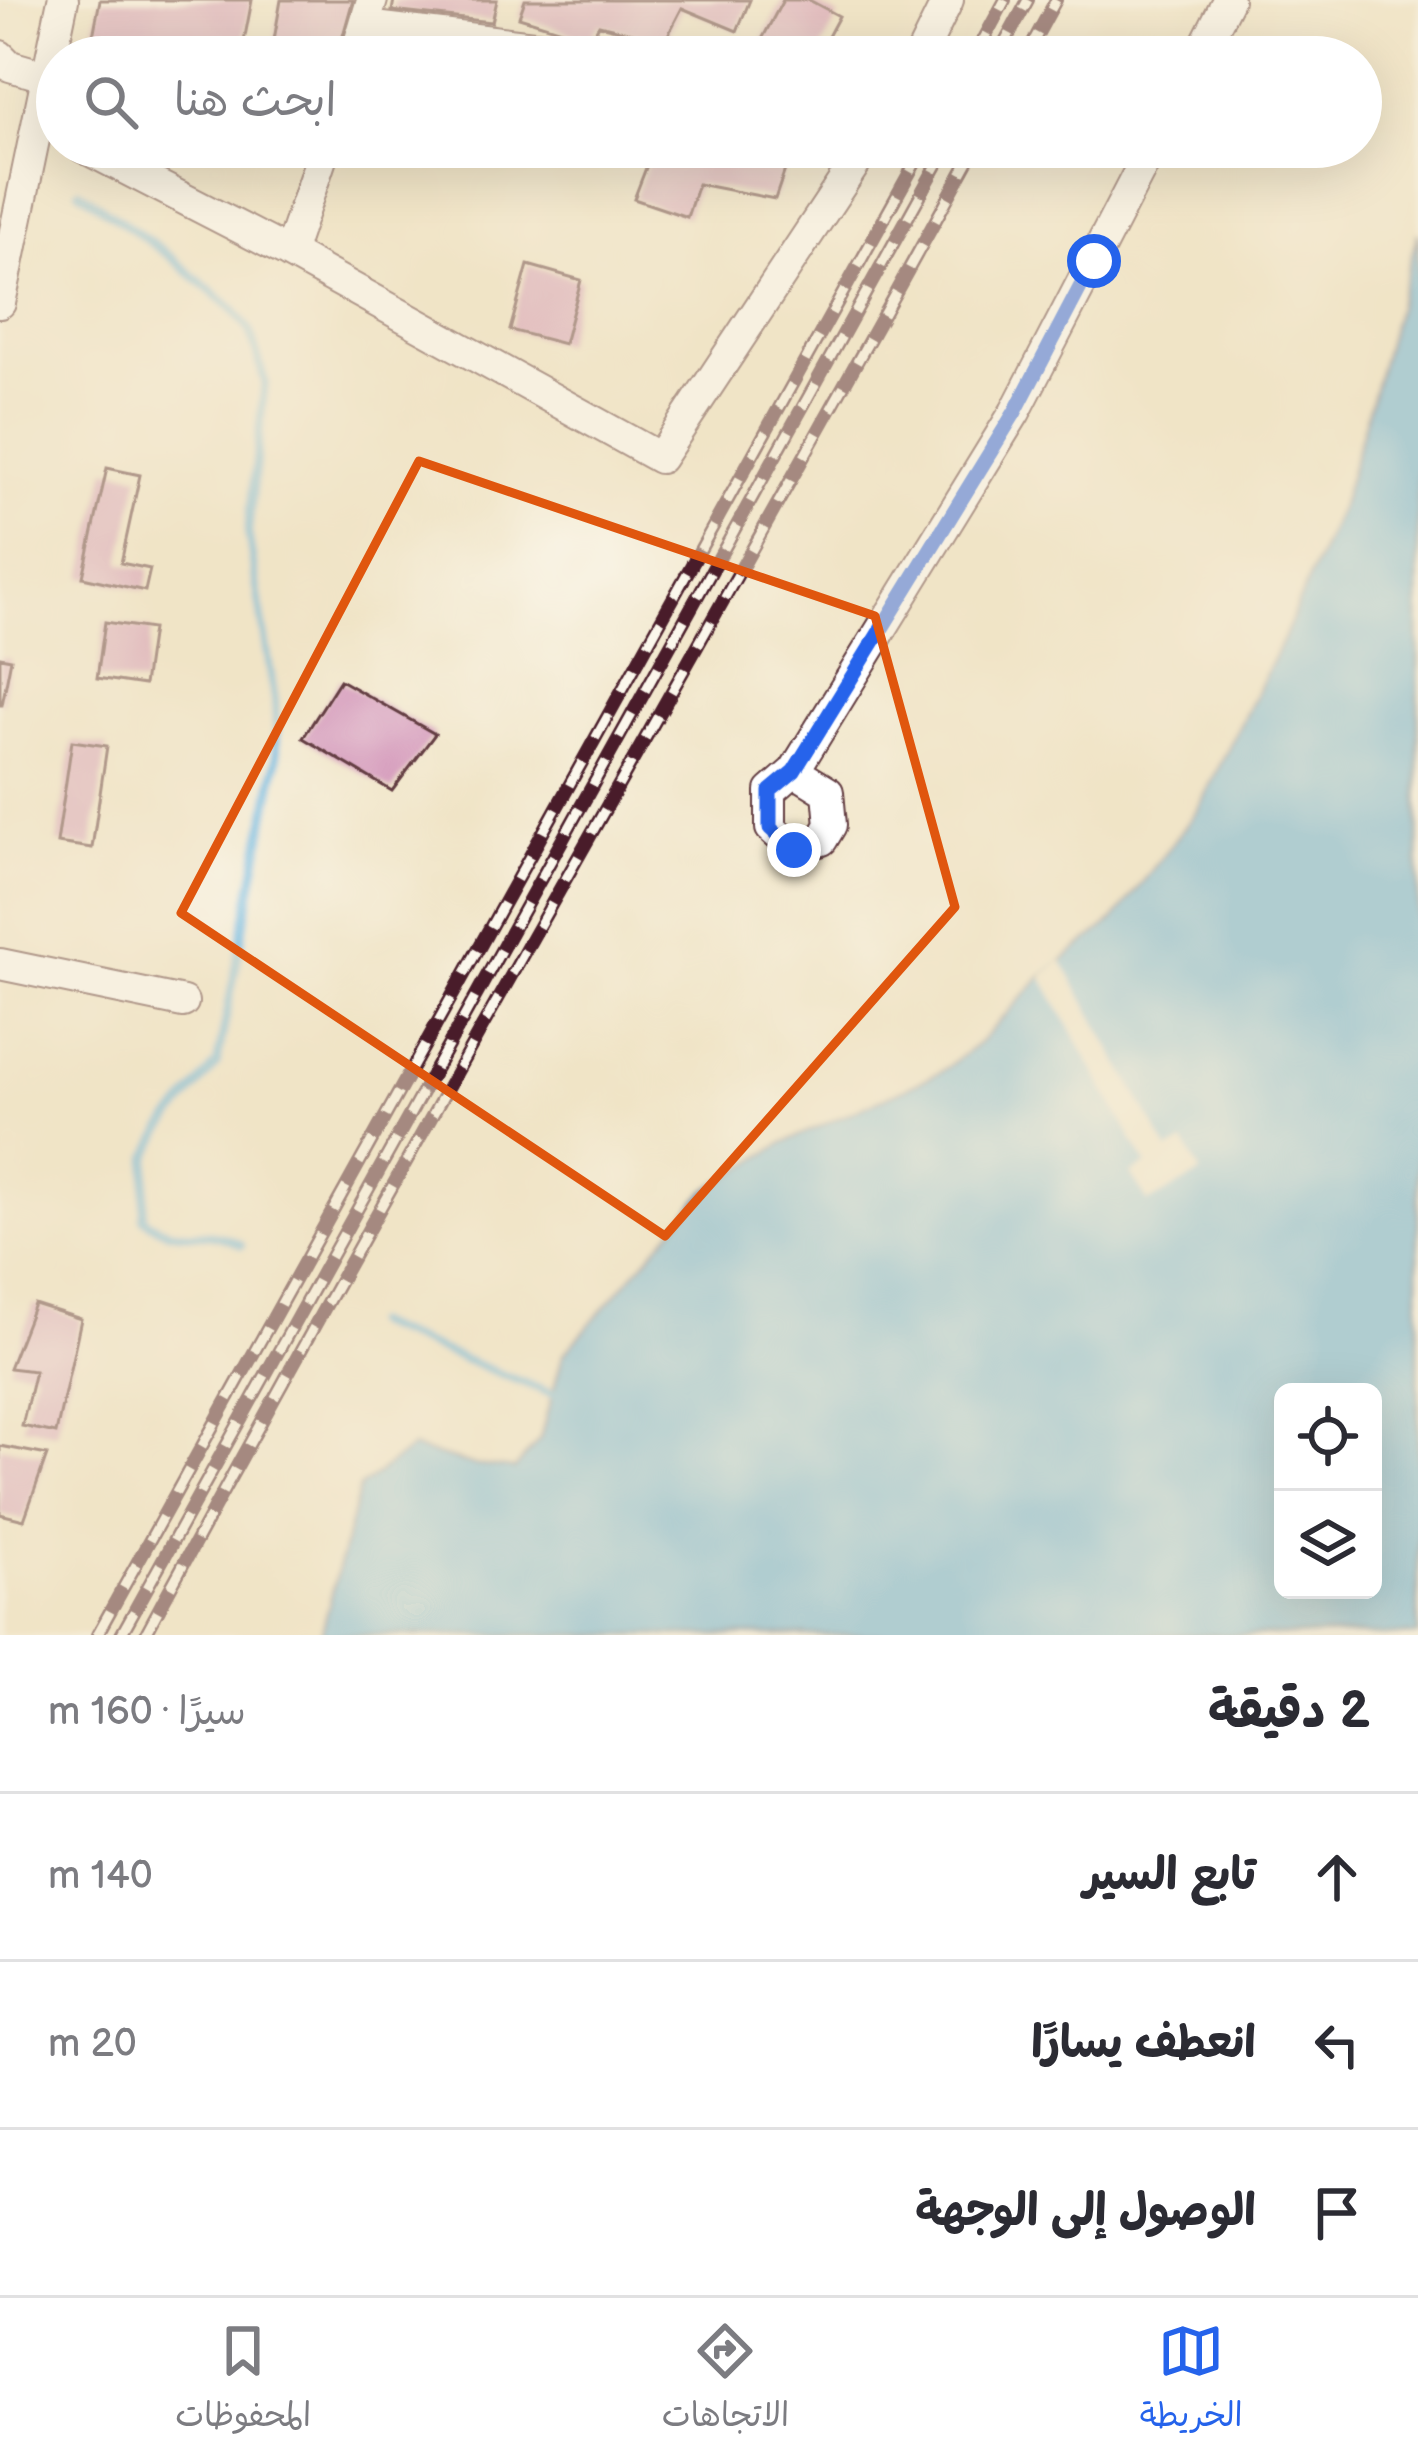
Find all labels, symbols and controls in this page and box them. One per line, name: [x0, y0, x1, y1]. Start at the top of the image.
search box: [36, 36, 1382, 168]
icon: search: [78, 69, 144, 135]
text: ابحث هنا: [174, 74, 337, 129]
route start: [1067, 234, 1121, 288]
route end: [767, 823, 821, 877]
map controls: [1274, 1383, 1382, 1599]
button: locate: [1274, 1383, 1382, 1491]
button: layers: [1274, 1491, 1382, 1599]
text: 2 دقيقة: [1208, 1681, 1370, 1742]
text: سيرًا · 160 m: [48, 1689, 246, 1736]
icon: ahead: [1304, 1844, 1370, 1910]
text: تابع السير: [1083, 1848, 1256, 1903]
text: 140 m: [48, 1853, 153, 1900]
icon: left: [1304, 2012, 1370, 2078]
text: انعطف يسارًا: [1031, 2016, 1256, 2071]
text: 20 m: [48, 2021, 137, 2068]
icon: arrive: [1304, 2180, 1370, 2246]
text: الوصول إلى الوجهة: [915, 2184, 1256, 2239]
tab: المحفوظات: [175, 2318, 311, 2444]
tab: الاتجاهات: [662, 2318, 789, 2444]
tab: الخريطة: [1140, 2318, 1243, 2444]

